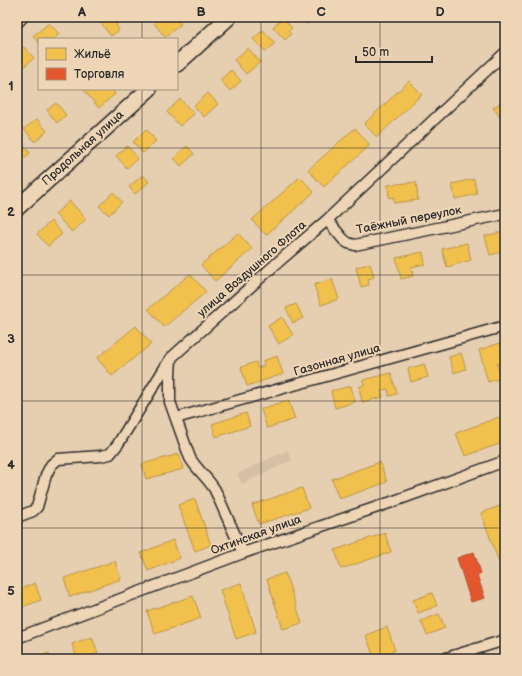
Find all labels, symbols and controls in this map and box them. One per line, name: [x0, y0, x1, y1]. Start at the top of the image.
text: A: [77, 4, 86, 20]
text: B: [196, 4, 206, 20]
text: C: [316, 4, 326, 20]
text: D: [435, 4, 445, 20]
legend: [38, 38, 178, 90]
scale bar: [356, 38, 432, 64]
text: 50 m: [362, 45, 389, 60]
text: Жильё: [74, 47, 111, 62]
text: Торговля: [74, 67, 125, 82]
text: 1: [8, 78, 14, 94]
street label: Продольная улица: [39, 107, 127, 189]
street label: Таёжный переулок: [355, 202, 463, 238]
text: 2: [7, 204, 15, 220]
street label: улица Воздушного Флота: [194, 218, 310, 320]
text: 3: [7, 331, 15, 347]
street label: Газонная улица: [292, 340, 382, 380]
text: 4: [7, 457, 15, 473]
street label: Охтинская улица: [209, 512, 303, 558]
text: 5: [7, 583, 15, 599]

